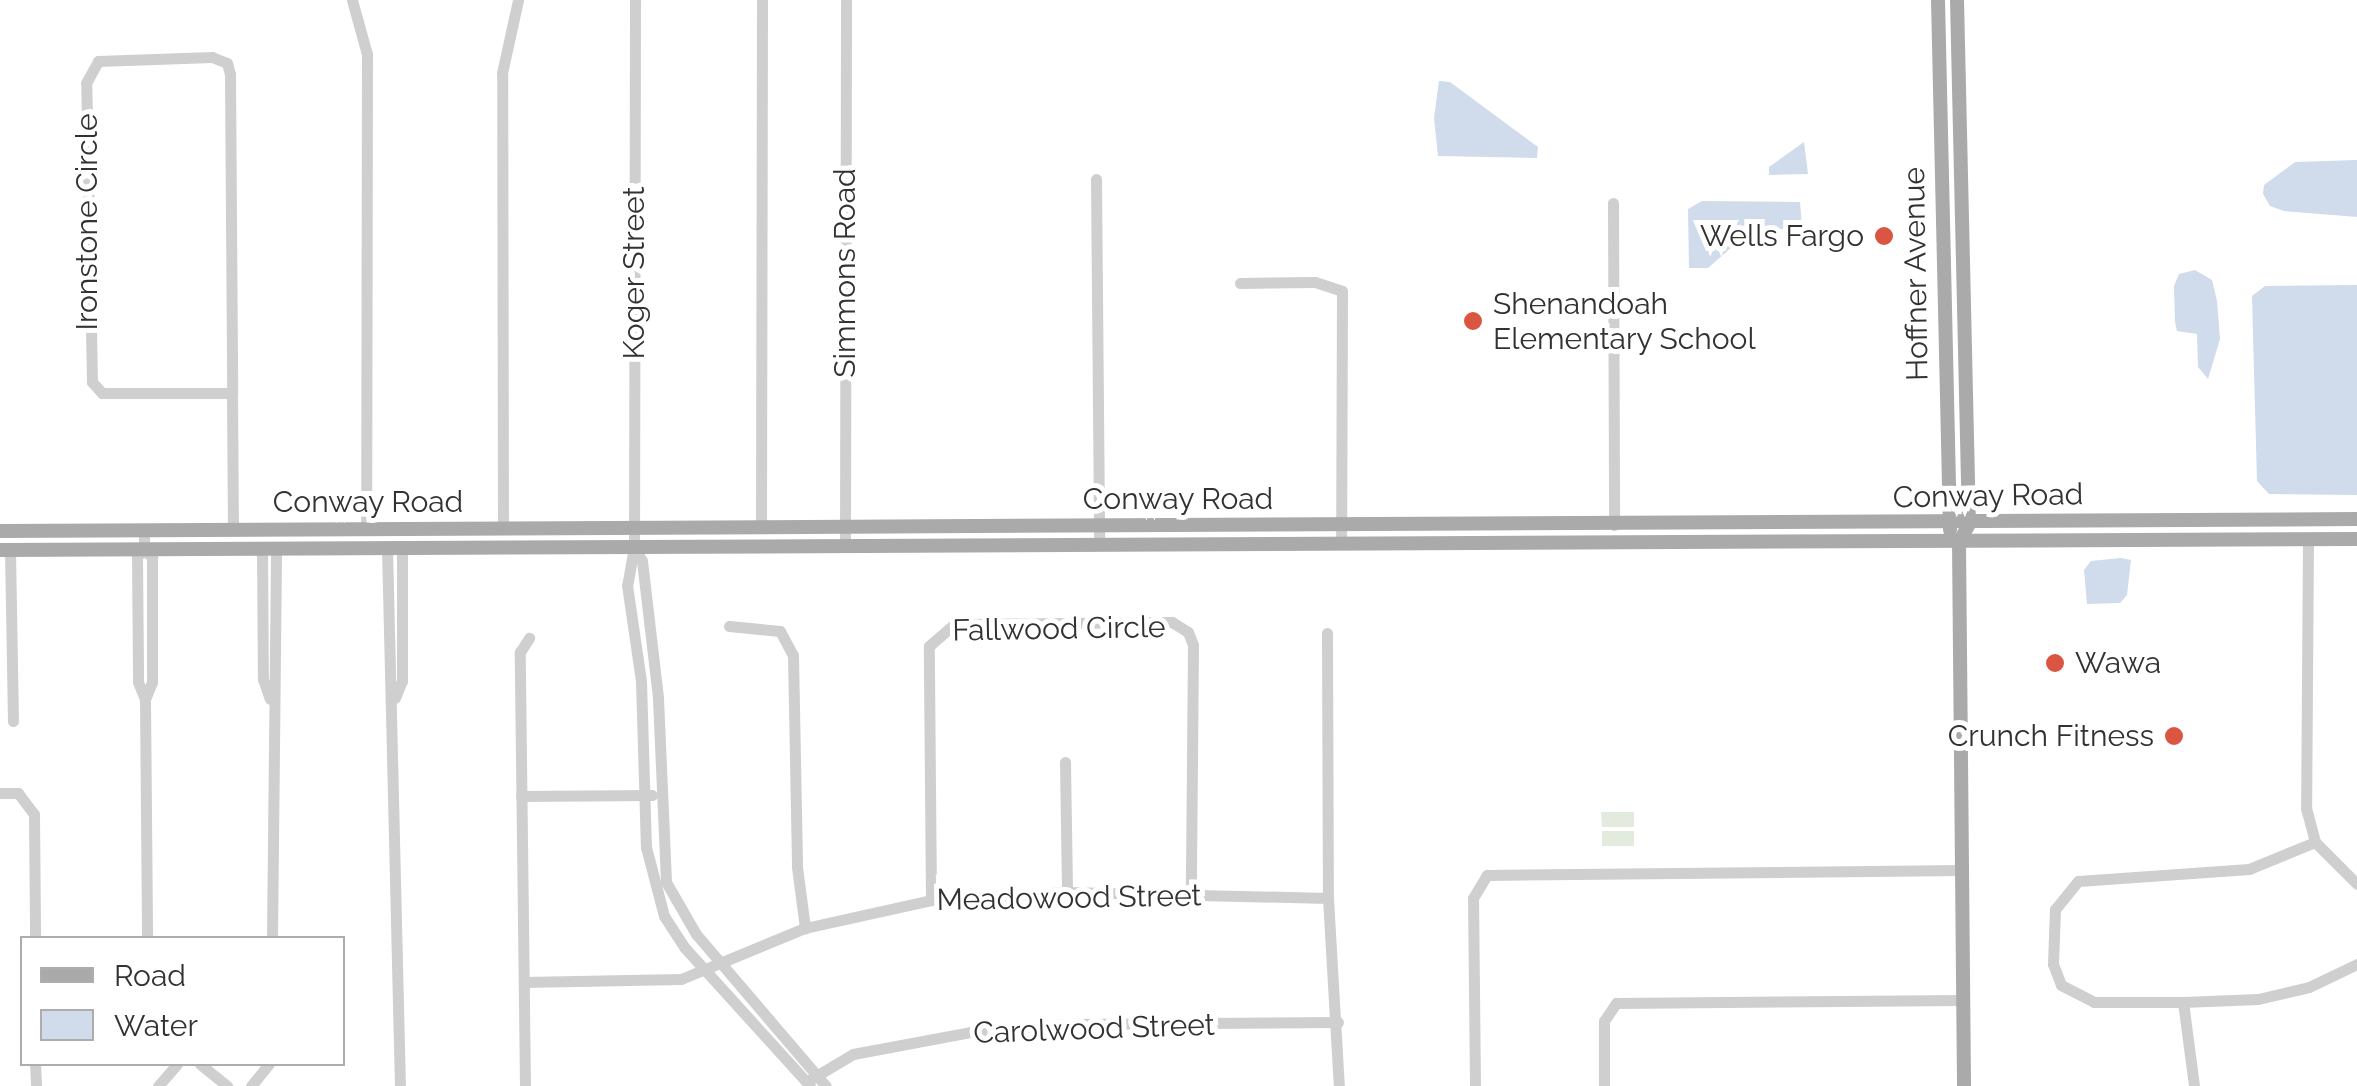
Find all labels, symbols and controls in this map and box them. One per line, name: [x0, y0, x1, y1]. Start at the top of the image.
street label: Ironstone Circle: [69, 113, 105, 331]
street label: Hoffner Avenue: [1896, 166, 1936, 382]
street label: Simmons Road: [827, 168, 863, 378]
street label: Koger Street: [616, 186, 652, 360]
place label: Wells Fargo: [1700, 218, 1864, 254]
marker: Wells Fargo: [1873, 225, 1895, 247]
place label: Shenandoah Elementary School: [1493, 286, 1756, 356]
marker: Shenandoah Elementary School: [1462, 310, 1484, 332]
street label: Conway Road: [1892, 476, 2084, 516]
street label: Conway Road: [1082, 481, 1274, 517]
street label: Conway Road: [272, 484, 464, 520]
street label: Fallwood Circle: [952, 609, 1166, 649]
place label: Wawa: [2075, 645, 2161, 681]
marker: Wawa: [2044, 652, 2066, 674]
place label: Crunch Fitness: [1948, 718, 2154, 754]
marker: Crunch Fitness: [2163, 725, 2185, 747]
street label: Meadowood Street: [936, 878, 1202, 918]
legend: [20, 936, 345, 1066]
text: Road: [114, 958, 186, 993]
street label: Carolwood Street: [973, 1007, 1215, 1051]
text: Water: [114, 1008, 198, 1043]

